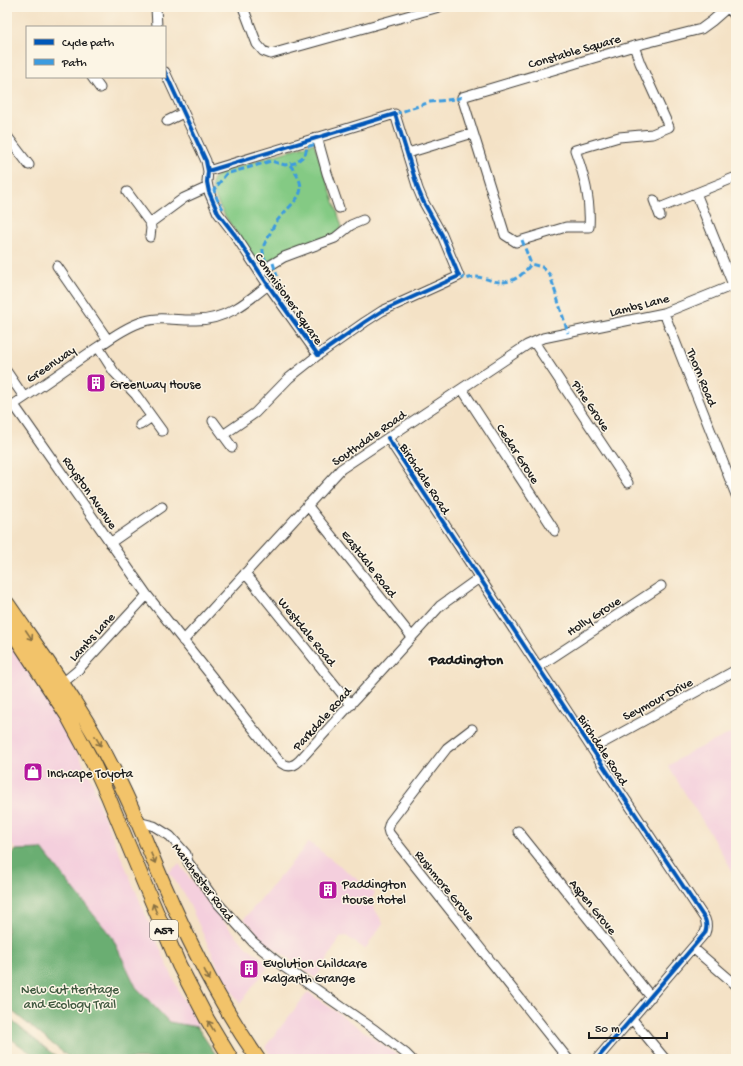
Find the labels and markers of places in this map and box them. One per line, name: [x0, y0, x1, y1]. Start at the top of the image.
building icon: Greenway House: [85, 372, 107, 394]
place label: Greenway House: [110, 378, 201, 393]
shop icon: Inchcape Toyota: [22, 761, 44, 783]
place label: Inchcape Toyota: [47, 767, 134, 782]
place label: Paddington House Hotel: [341, 878, 407, 908]
building icon: Paddington House Hotel: [317, 879, 339, 901]
place label: Evolution Childcare Kalgarth Grange: [263, 957, 367, 987]
building icon: Evolution Childcare Kalgarth Grange: [238, 958, 260, 980]

